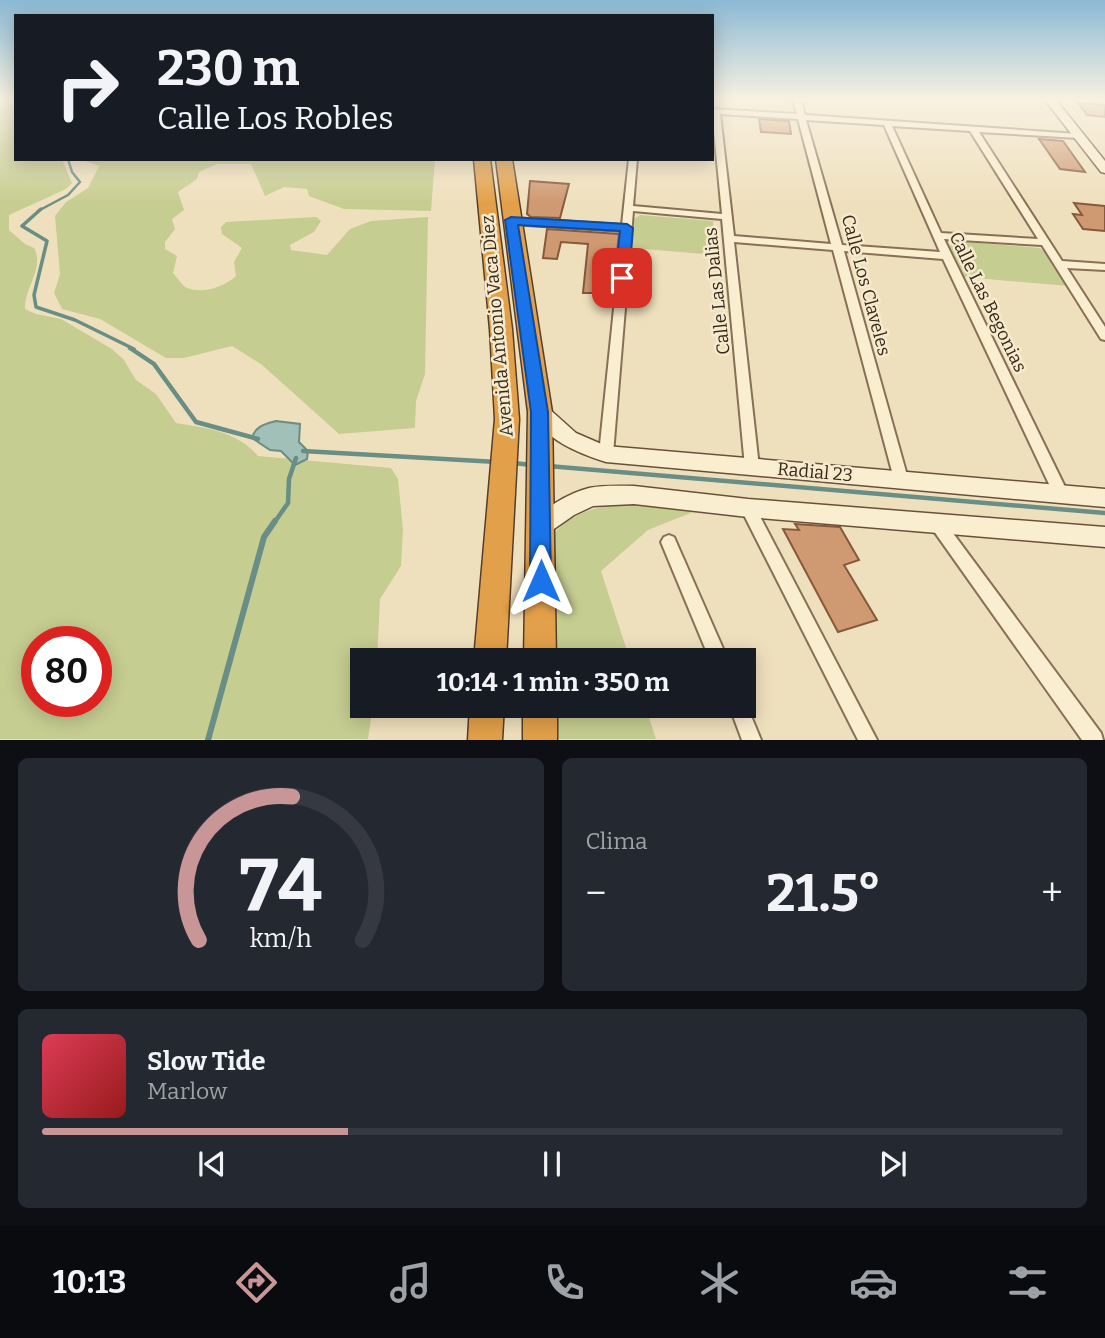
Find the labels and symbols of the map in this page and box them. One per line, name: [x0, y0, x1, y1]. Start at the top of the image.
street label: Calle Los Claveles: [837, 212, 895, 358]
street label: Avenida Antonio Vaca Diez: [476, 214, 518, 438]
street label: Calle Las Dalias: [699, 226, 735, 356]
street label: Calle Las Begonias: [945, 228, 1031, 376]
pin: [592, 248, 652, 308]
street label: Radial 23: [776, 458, 854, 486]
position arrow: [504, 544, 578, 618]
speed limit sign: 80: [21, 626, 112, 717]

